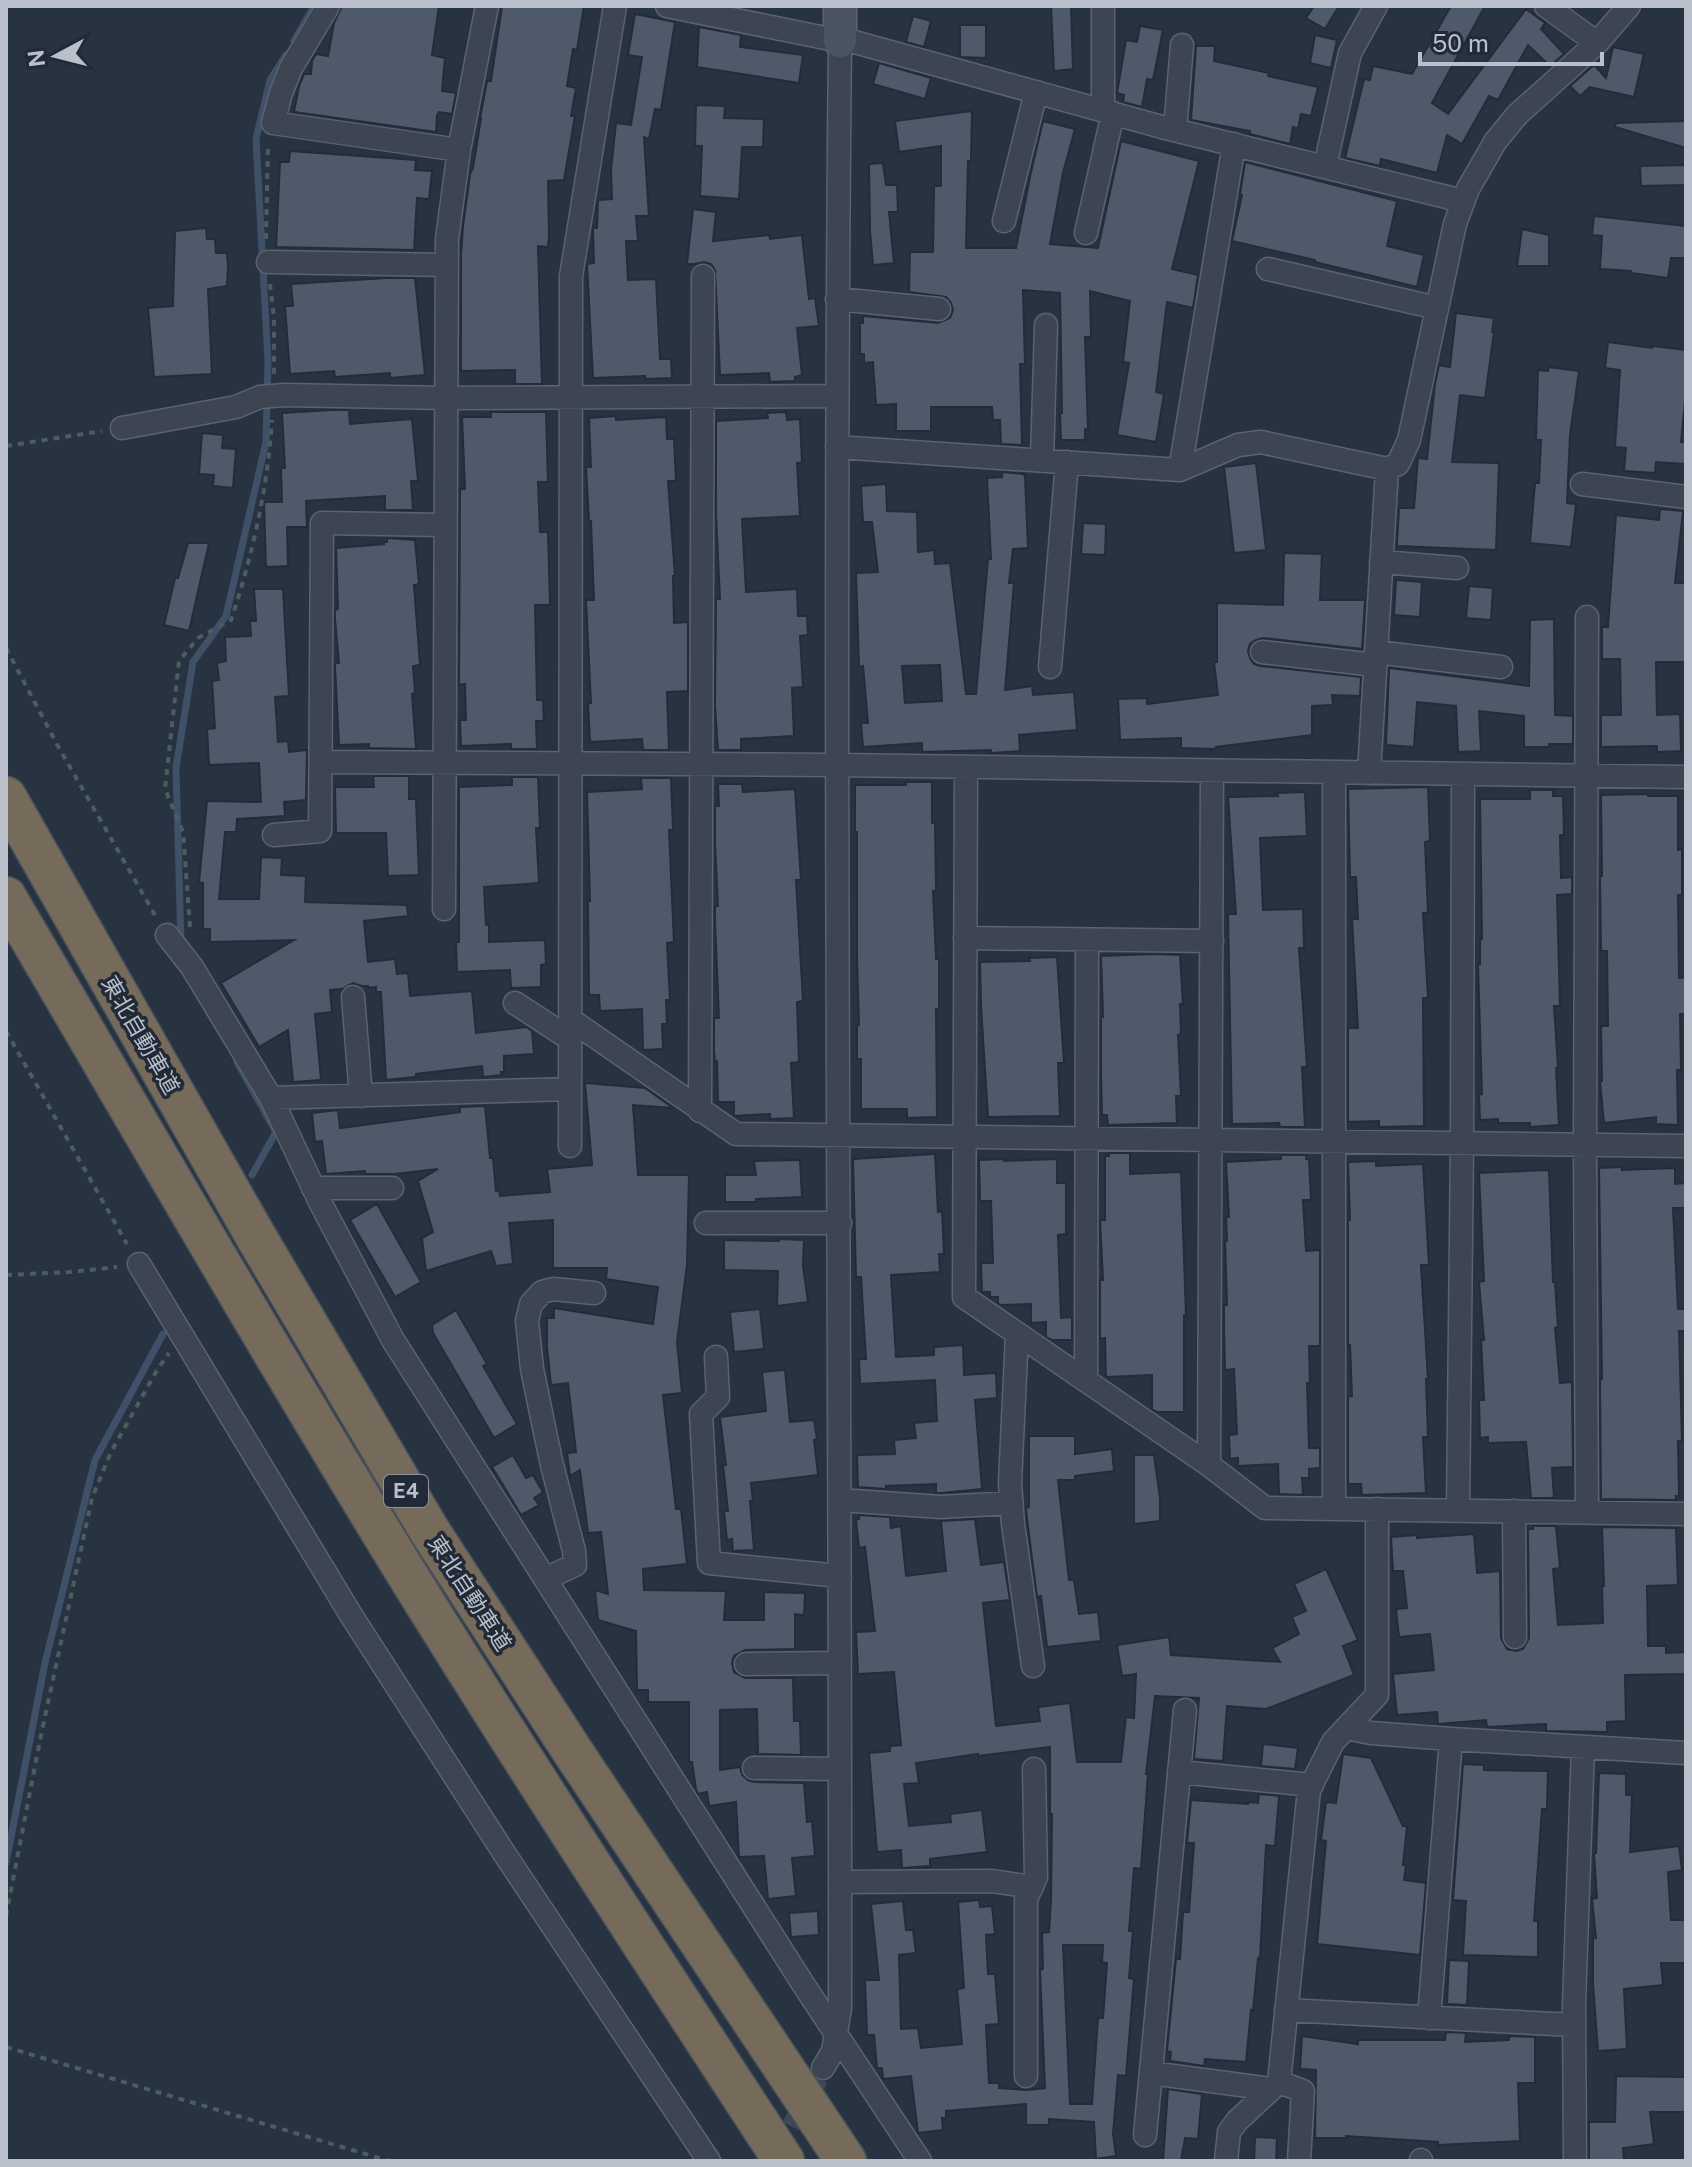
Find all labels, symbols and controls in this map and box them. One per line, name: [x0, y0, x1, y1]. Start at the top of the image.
north arrow: [16, 16, 96, 96]
scale bar: [1420, 16, 1602, 66]
text: 50 m: [1432, 29, 1489, 57]
text: N: [22, 48, 50, 69]
street label: 東北自動車道: [97, 971, 185, 1099]
road number: E4: [384, 1475, 428, 1507]
street label: 東北自動車道: [423, 1531, 517, 1655]

